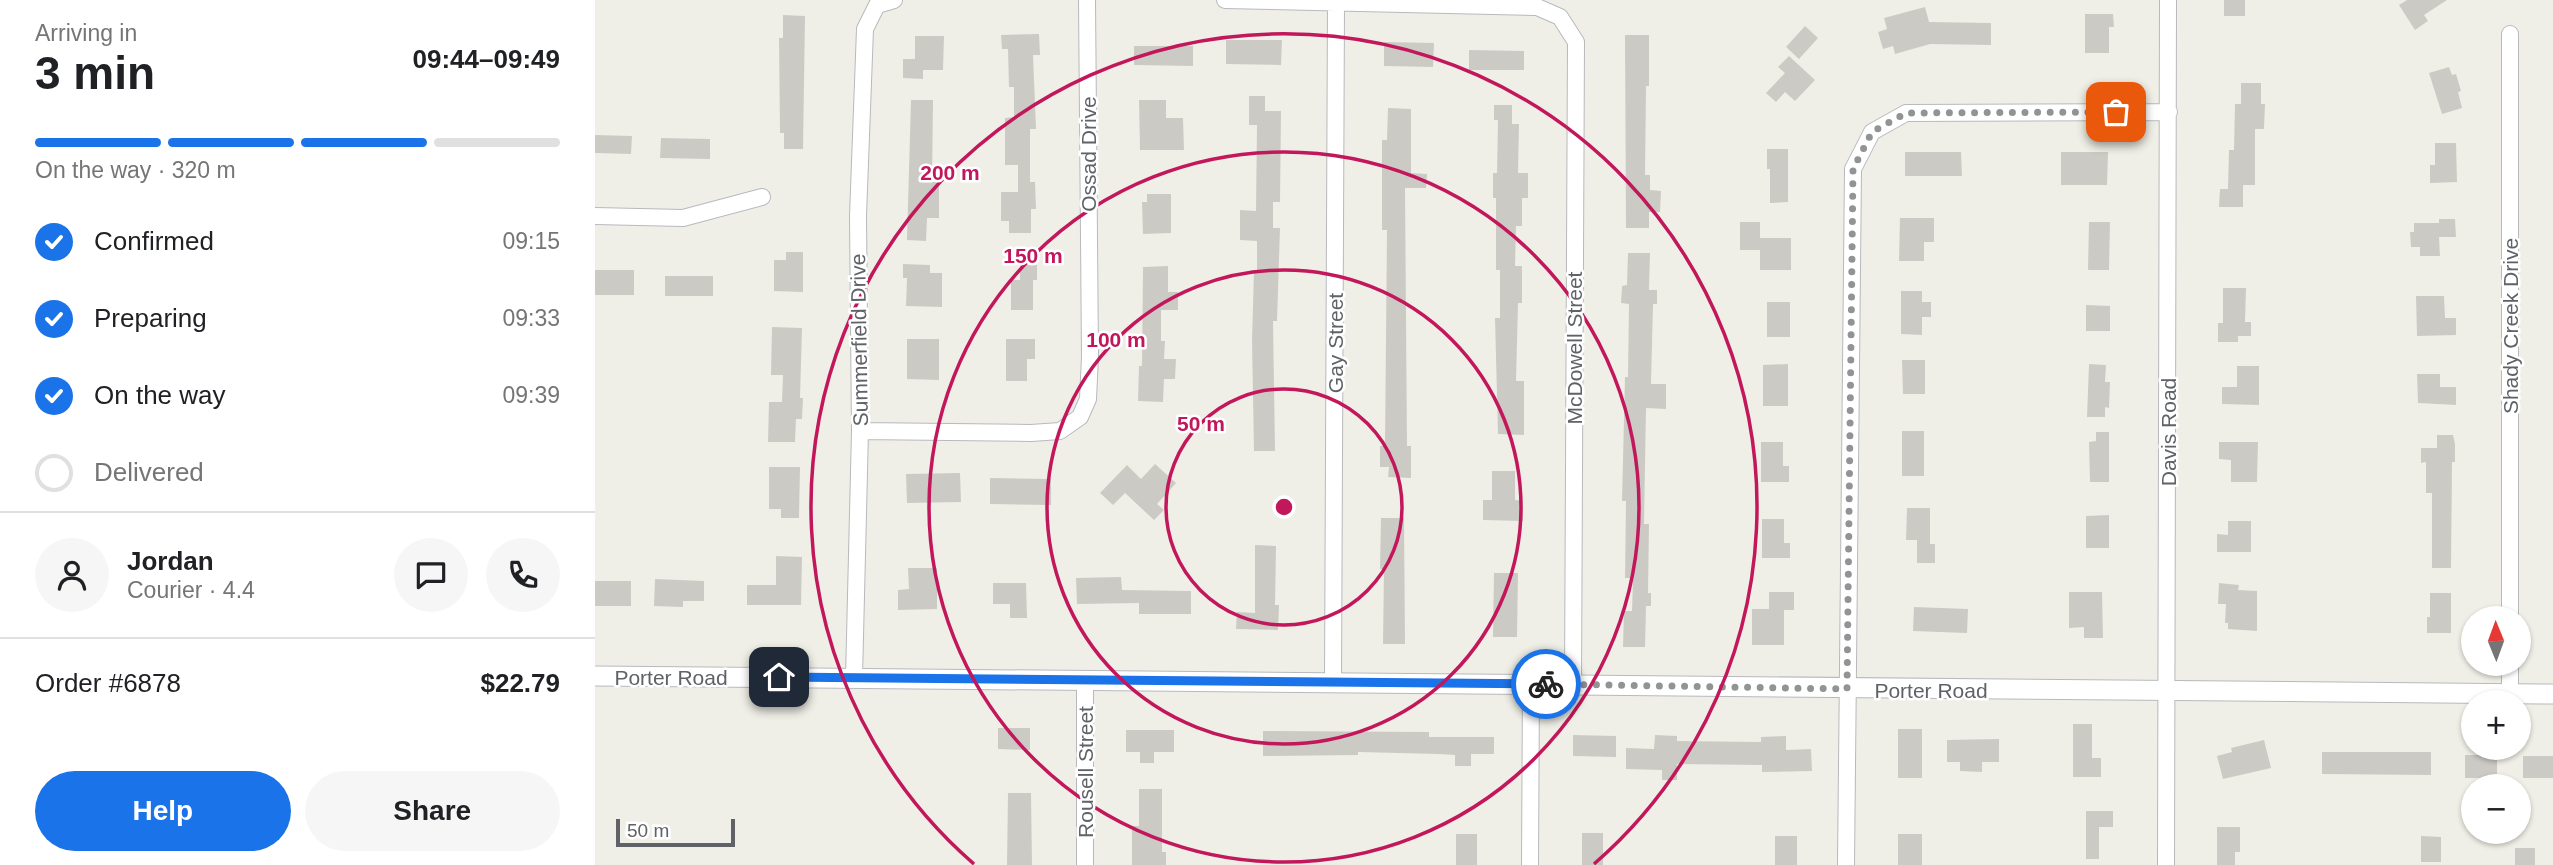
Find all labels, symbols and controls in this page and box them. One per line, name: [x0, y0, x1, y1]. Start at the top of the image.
text: Arriving in: [35, 20, 137, 46]
text: 09:44–09:49: [413, 44, 560, 74]
text: 3 min: [35, 47, 155, 99]
pin: [2086, 82, 2146, 142]
icon: bag: [2097, 93, 2135, 131]
street label: Ossad Drive: [1077, 96, 1100, 212]
text: On the way · 320 m: [35, 157, 236, 183]
text: 200 m: [920, 161, 980, 184]
icon: check: [35, 223, 73, 261]
text: Confirmed: [94, 226, 214, 256]
text: 09:15: [502, 228, 560, 254]
street label: Shady Creek Drive: [2499, 238, 2522, 414]
text: 150 m: [1003, 244, 1063, 267]
street label: Summerfield Drive: [846, 253, 872, 427]
street label: McDowell Street: [1563, 271, 1586, 424]
street label: Gay Street: [1324, 293, 1347, 393]
icon: check: [35, 300, 73, 338]
text: Preparing: [94, 303, 207, 333]
text: 09:33: [502, 305, 560, 331]
text: 100 m: [1086, 328, 1146, 351]
icon: check: [35, 377, 73, 415]
street label: Davis Road: [2157, 378, 2180, 486]
text: On the way: [94, 380, 226, 410]
text: 09:39: [502, 382, 560, 408]
text: 50 m: [1177, 412, 1225, 435]
text: Delivered: [94, 457, 204, 487]
centre of rings: [1272, 495, 1296, 519]
button: person: [35, 538, 109, 612]
button: chat: [394, 538, 468, 612]
button: phone: [486, 538, 560, 612]
text: Jordan: [127, 546, 214, 576]
text: Courier · 4.4: [127, 577, 255, 603]
north arrow: [2461, 606, 2531, 676]
map controls: [2461, 606, 2531, 844]
pin: [749, 647, 809, 707]
courier: [1511, 649, 1581, 719]
icon: home: [760, 658, 798, 696]
icon: bike: [1527, 665, 1565, 703]
street label: Porter Road: [614, 666, 728, 689]
text: Order #6878: [35, 668, 181, 698]
text: $22.79: [480, 668, 560, 698]
street label: Porter Road: [1874, 679, 1988, 702]
button: +: [2461, 690, 2531, 760]
street label: Rousell Street: [1074, 706, 1097, 838]
button: Help: [35, 771, 291, 851]
button: Share: [305, 771, 560, 851]
button: −: [2461, 774, 2531, 844]
scale bar: [616, 816, 735, 848]
text: 50 m: [627, 820, 669, 841]

